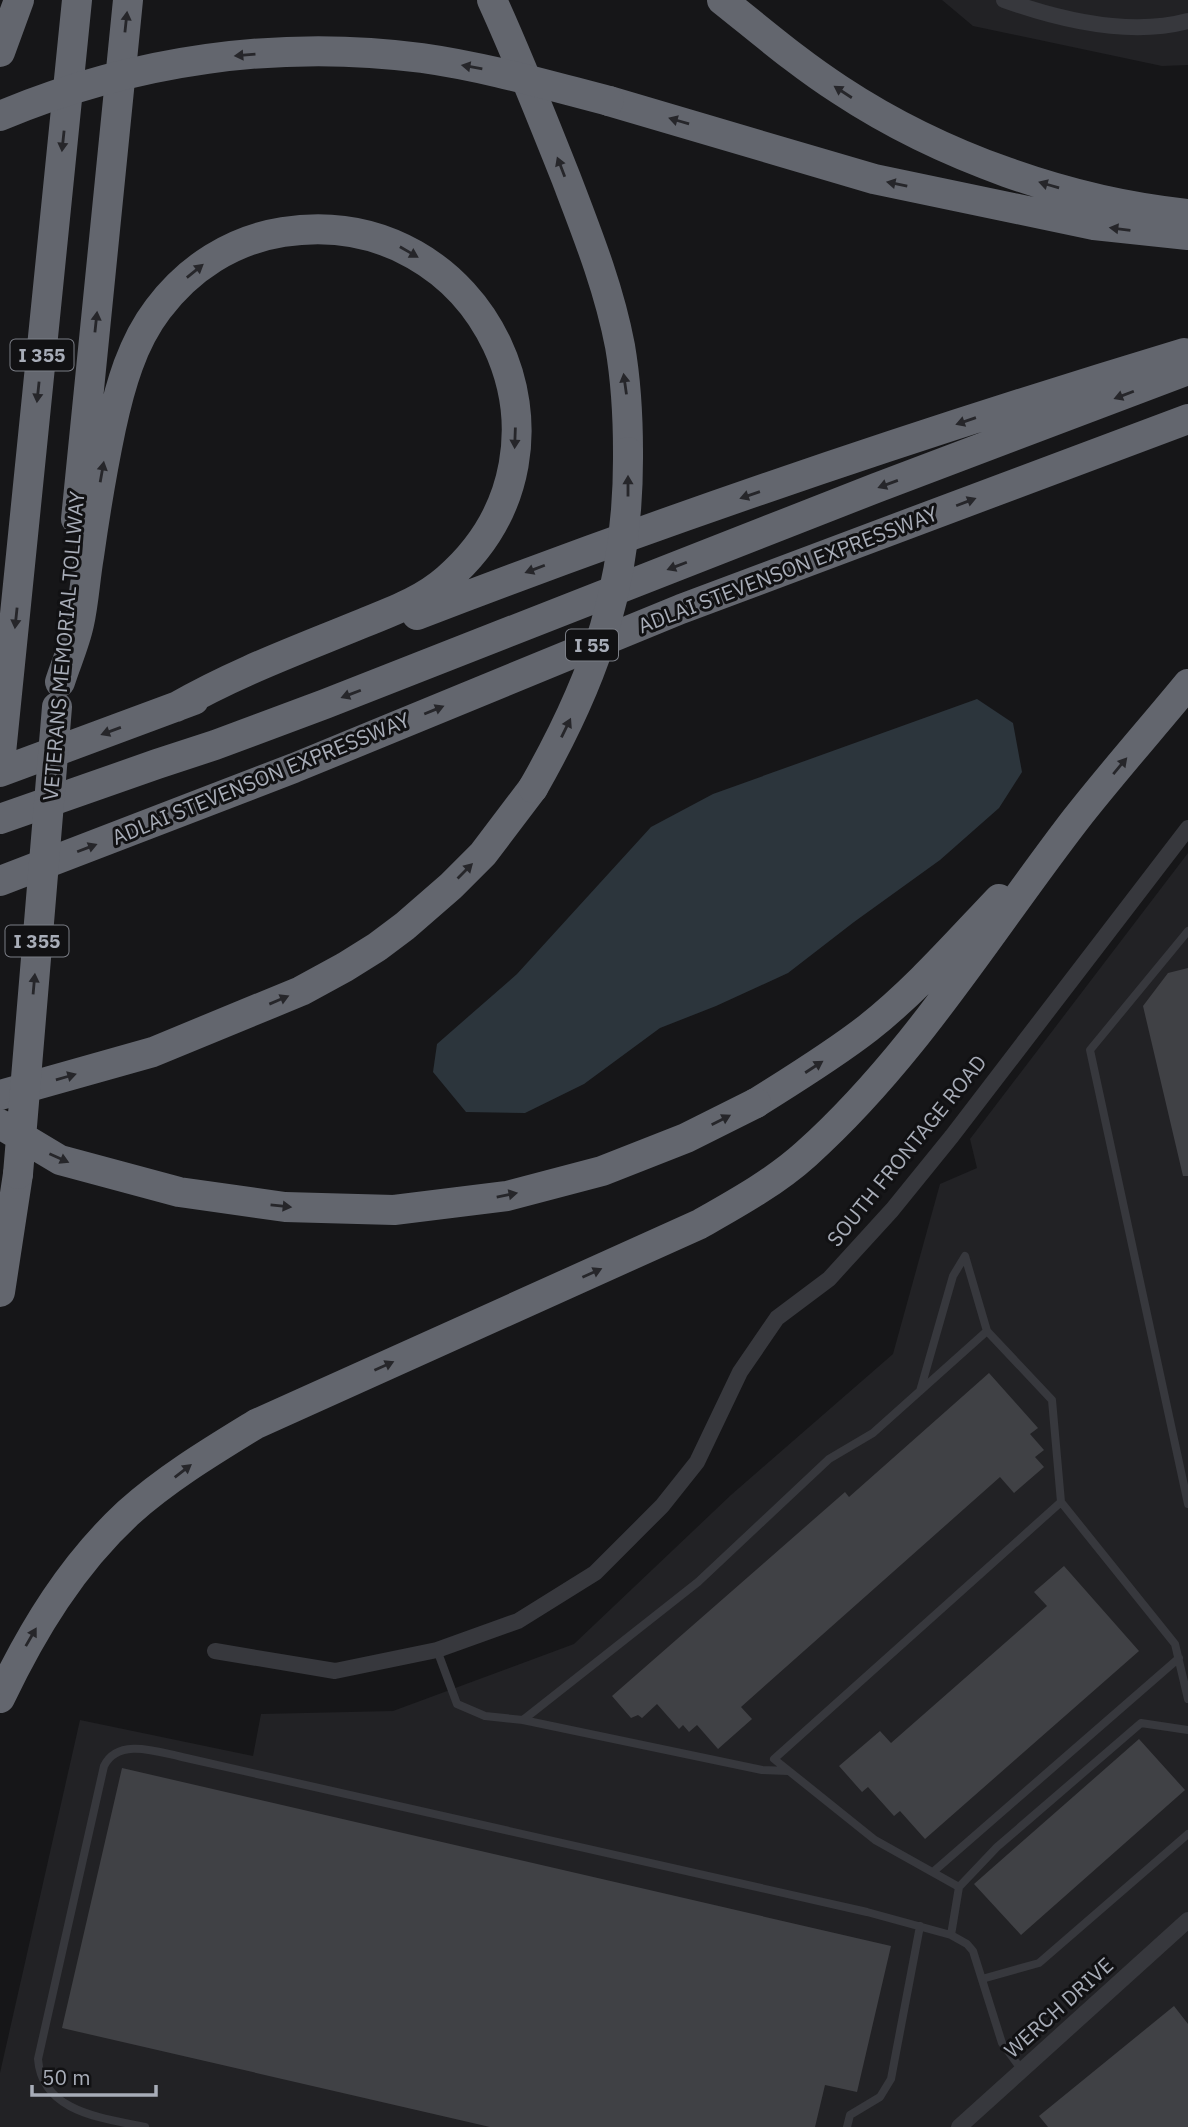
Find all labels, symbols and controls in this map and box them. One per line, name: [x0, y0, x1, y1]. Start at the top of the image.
one-way arrow: [121, 11, 132, 33]
one-way arrow: [234, 49, 256, 60]
one-way arrow: [461, 61, 483, 72]
one-way arrow: [833, 86, 852, 99]
one-way arrow: [668, 116, 689, 126]
one-way arrow: [58, 130, 69, 152]
one-way arrow: [556, 156, 567, 177]
one-way arrow: [886, 178, 908, 189]
one-way arrow: [1038, 179, 1060, 190]
one-way arrow: [1109, 223, 1131, 234]
one-way arrow: [399, 246, 418, 258]
one-way arrow: [185, 263, 203, 278]
one-way arrow: [91, 311, 102, 333]
road number: I 355: [10, 340, 74, 370]
one-way arrow: [620, 373, 631, 395]
one-way arrow: [32, 381, 43, 403]
one-way arrow: [1114, 390, 1135, 401]
one-way arrow: [955, 417, 976, 427]
one-way arrow: [510, 427, 521, 449]
one-way arrow: [97, 461, 108, 483]
one-way arrow: [622, 475, 634, 497]
one-way arrow: [878, 478, 899, 489]
street label: VETERANS MEMORIAL TOLLWAY: [36, 489, 91, 802]
one-way arrow: [740, 490, 761, 501]
one-way arrow: [955, 497, 976, 508]
street label: ADLAI STEVENSON EXPRESSWAY: [634, 499, 942, 639]
one-way arrow: [666, 561, 687, 572]
one-way arrow: [525, 564, 546, 575]
one-way arrow: [10, 607, 21, 629]
road number: I 55: [566, 630, 618, 660]
one-way arrow: [340, 689, 361, 700]
one-way arrow: [424, 704, 445, 715]
street label: ADLAI STEVENSON EXPRESSWAY: [107, 705, 414, 851]
one-way arrow: [560, 718, 571, 738]
one-way arrow: [101, 725, 122, 736]
one-way arrow: [1112, 757, 1128, 775]
one-way arrow: [76, 842, 97, 853]
one-way arrow: [457, 863, 474, 880]
road number: I 355: [5, 925, 68, 956]
one-way arrow: [29, 973, 40, 995]
one-way arrow: [269, 994, 290, 1005]
street label: SOUTH FRONTAGE ROAD: [820, 1049, 992, 1252]
one-way arrow: [804, 1060, 823, 1073]
one-way arrow: [56, 1071, 77, 1081]
one-way arrow: [711, 1115, 731, 1126]
one-way arrow: [49, 1152, 69, 1164]
one-way arrow: [496, 1189, 518, 1200]
one-way arrow: [270, 1200, 292, 1211]
one-way arrow: [582, 1268, 602, 1279]
one-way arrow: [374, 1360, 395, 1371]
one-way arrow: [174, 1464, 192, 1478]
one-way arrow: [25, 1628, 37, 1647]
street label: WERCH DRIVE: [998, 1951, 1119, 2064]
scale bar: [32, 2054, 156, 2098]
text: 50 m: [42, 2063, 91, 2091]

